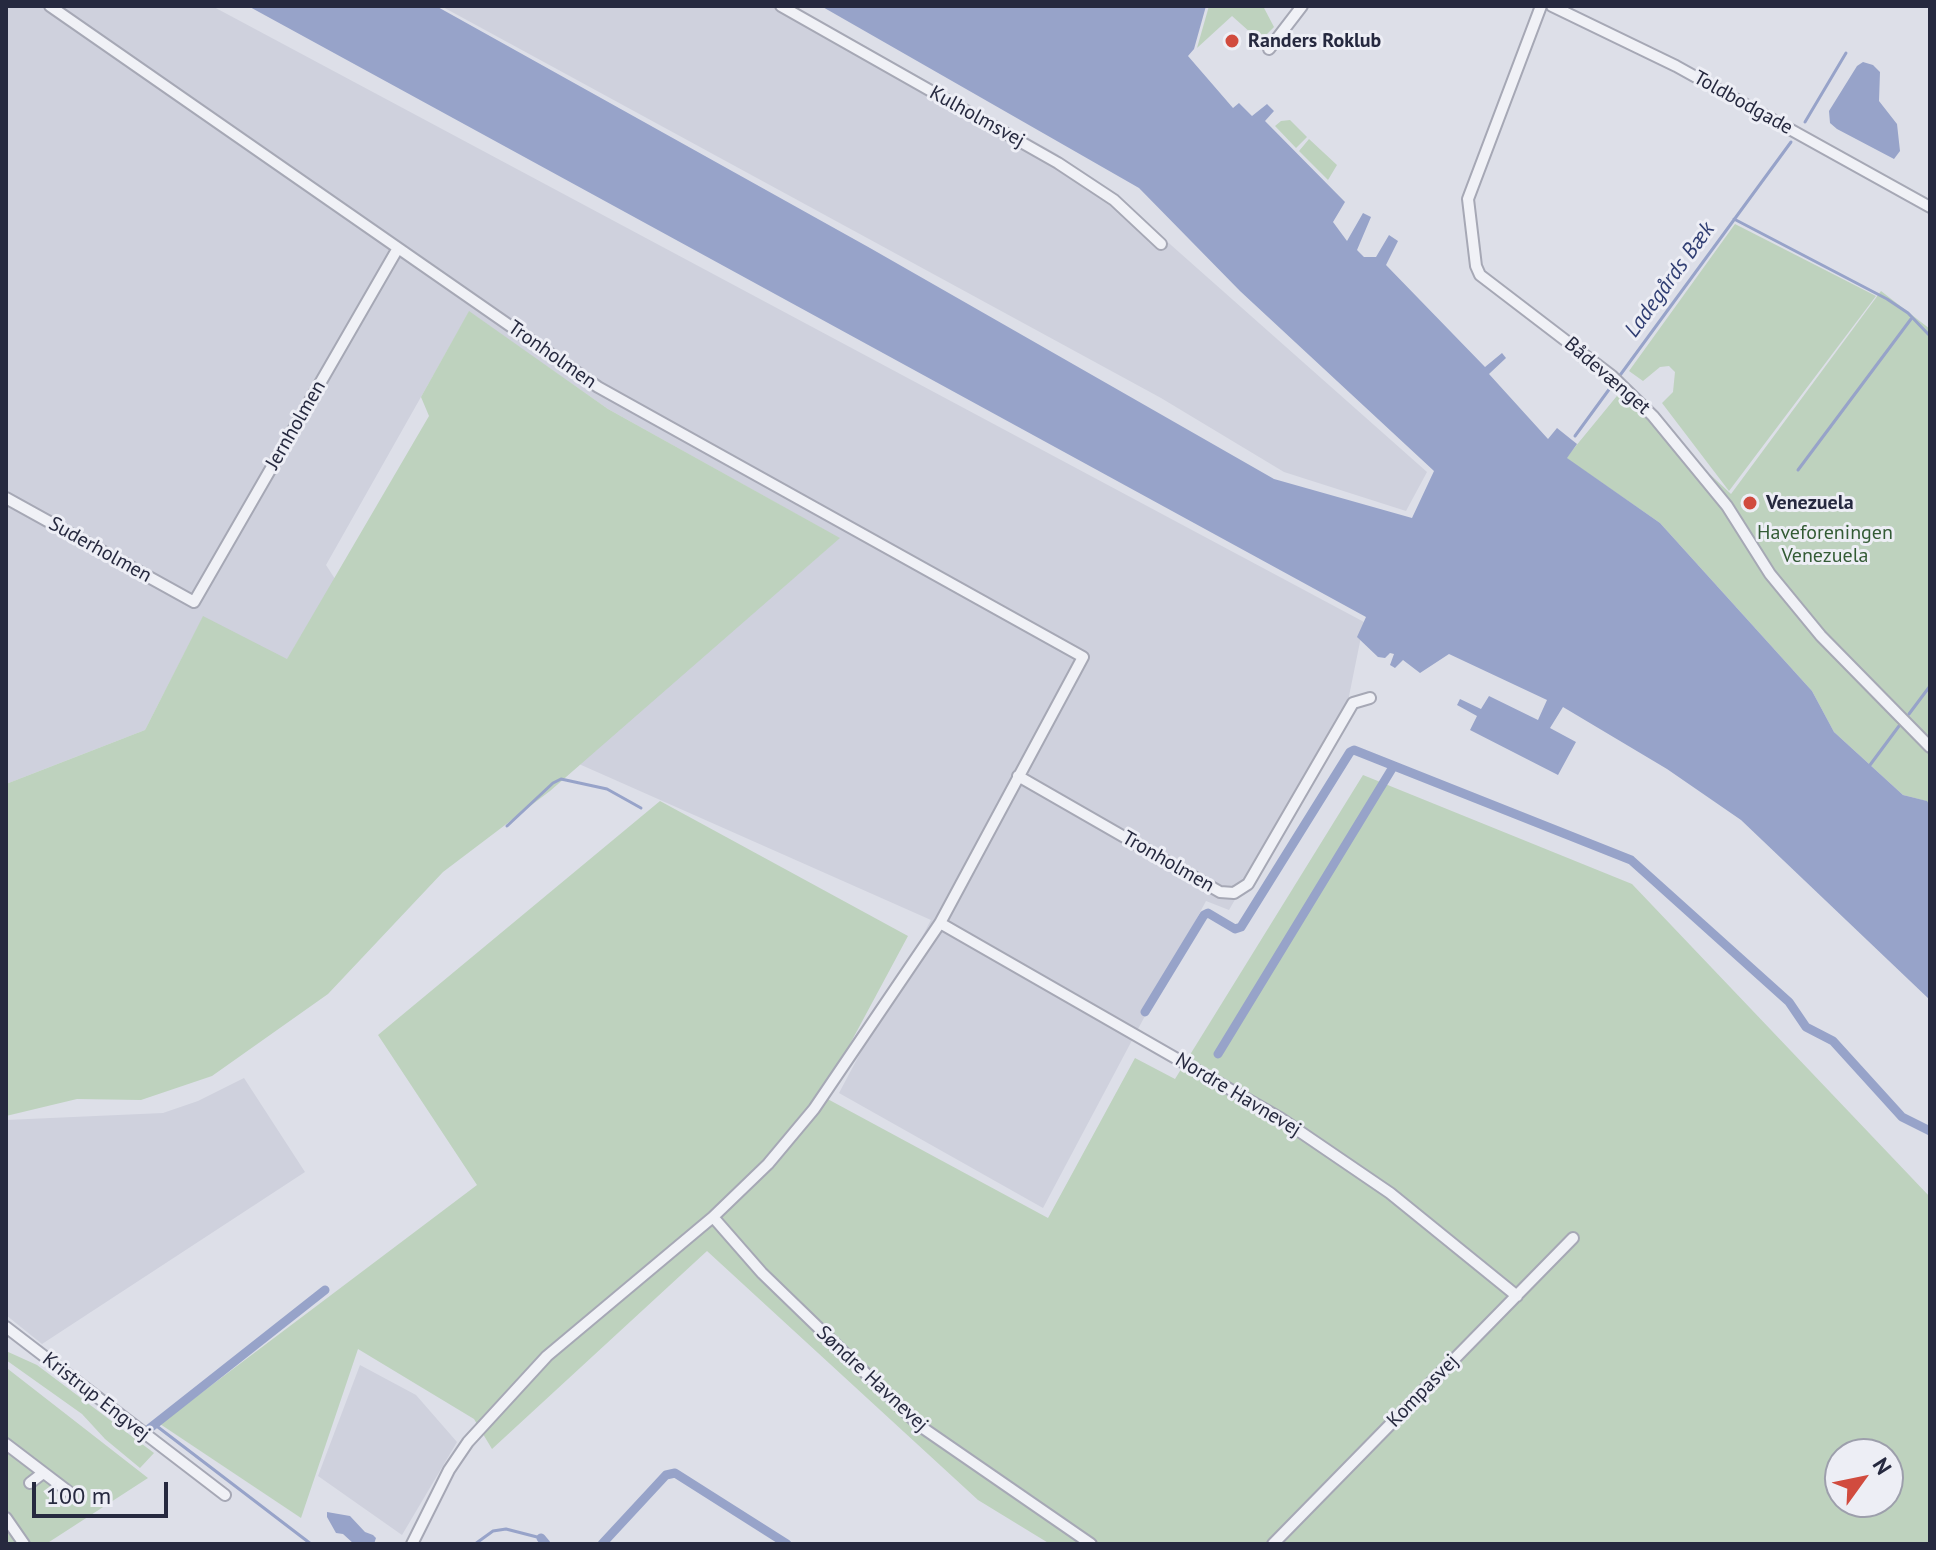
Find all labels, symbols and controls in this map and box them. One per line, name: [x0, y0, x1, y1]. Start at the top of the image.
place label: Randers Roklub: [1248, 29, 1381, 53]
marker: Randers Roklub: [1223, 32, 1241, 50]
street label: Toldbodgade: [1689, 66, 1797, 140]
street label: Kulholmsvej: [925, 81, 1029, 153]
water label: Ladegårds Bæk: [1619, 217, 1721, 343]
street label: Tronholmen: [503, 316, 601, 394]
street label: Bådevænget: [1559, 332, 1655, 420]
street label: Jernholmen: [261, 376, 331, 474]
place label: Venezuela: [1766, 491, 1854, 515]
marker: Venezuela: [1741, 494, 1759, 512]
street label: Suderholmen: [44, 512, 156, 588]
park label: Haveforeningen Venezuela: [1757, 521, 1893, 568]
street label: Tronholmen: [1118, 826, 1218, 898]
street label: Nordre Havnevej: [1171, 1048, 1305, 1142]
street label: Søndre Havnevej: [811, 1321, 933, 1437]
street label: Kristrup Engvej: [37, 1348, 155, 1446]
street label: Kompasvej: [1382, 1349, 1464, 1433]
north arrow: [1824, 1438, 1904, 1518]
text: N: [1867, 1452, 1898, 1480]
scale bar: [36, 1466, 172, 1516]
text: 100 m: [46, 1480, 111, 1511]

